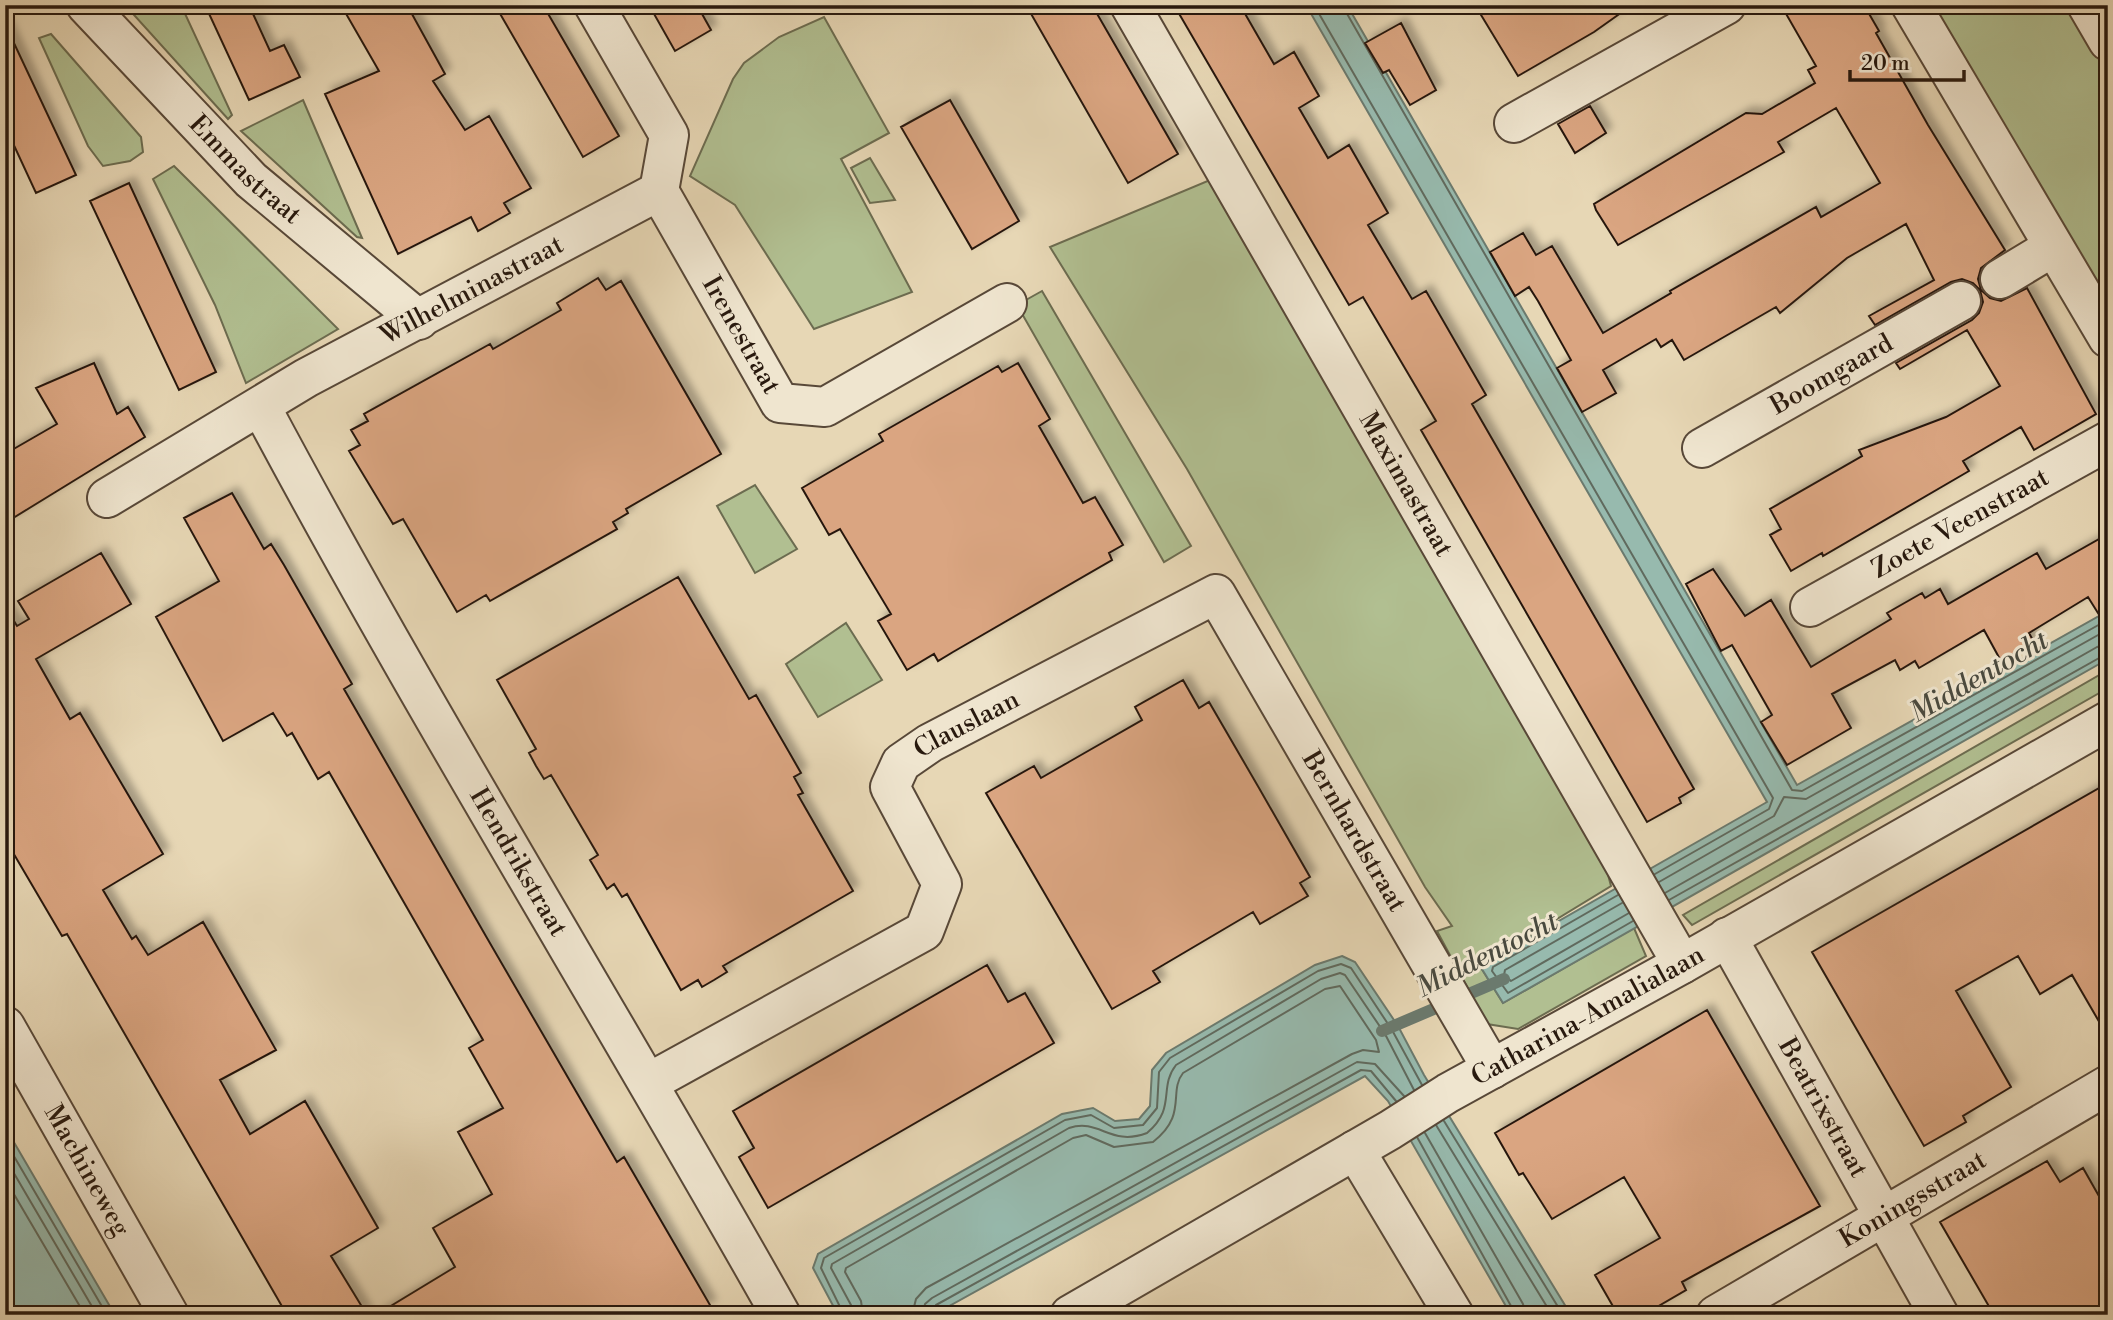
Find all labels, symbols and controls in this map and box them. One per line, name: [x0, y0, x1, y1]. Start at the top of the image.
scale bar: [1850, 38, 1964, 82]
text: 20 m: [1861, 51, 1910, 77]
street label: Emmastraat: [182, 108, 308, 231]
street label: Wilhelminastraat: [374, 229, 569, 352]
street label: Irenestraat: [695, 271, 787, 400]
street label: Boomgaard: [1764, 327, 1899, 422]
street label: Maximastraat: [1352, 406, 1460, 562]
street label: Zoete Veenstraat: [1866, 461, 2054, 585]
water label: Middentocht: [1903, 623, 2055, 731]
street label: Clauslaan: [908, 683, 1025, 765]
street label: Bernhardstraat: [1294, 745, 1413, 918]
street label: Hendrikstraat: [462, 782, 574, 942]
water label: Middentocht: [1410, 904, 1565, 1006]
street label: Catharina-Amalialaan: [1466, 939, 1710, 1093]
street label: Beatrixstraat: [1771, 1032, 1875, 1183]
street label: Machineweg: [37, 1099, 137, 1242]
street label: Koningsstraat: [1833, 1144, 1992, 1255]

